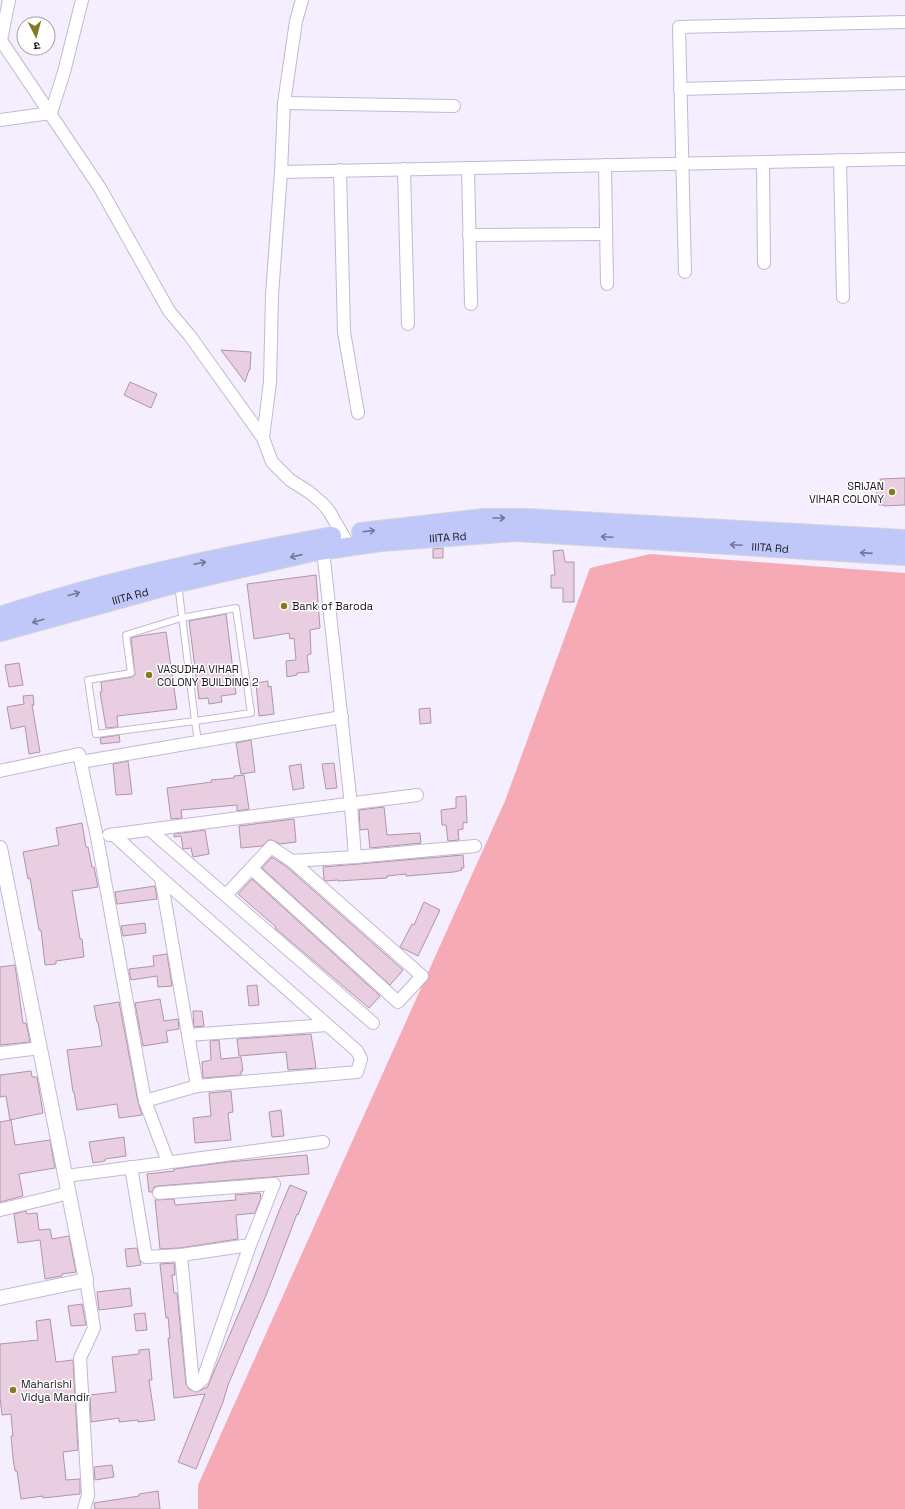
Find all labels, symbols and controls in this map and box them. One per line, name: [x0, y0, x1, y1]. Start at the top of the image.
north arrow: [16, 16, 56, 56]
text: उ: [33, 39, 41, 53]
place label: SRIJAN VIHAR COLONY: [809, 479, 884, 506]
marker: SRIJAN VIHAR COLONY: [887, 487, 897, 497]
one-way arrow: [492, 514, 505, 522]
one-way arrow: [362, 527, 375, 535]
street label: IIITA Rd: [429, 529, 467, 545]
one-way arrow: [601, 534, 614, 541]
street label: IIITA Rd: [751, 540, 789, 556]
one-way arrow: [730, 541, 743, 549]
one-way arrow: [860, 549, 873, 557]
one-way arrow: [290, 552, 303, 560]
one-way arrow: [193, 558, 206, 566]
street label: IIITA Rd: [110, 584, 150, 608]
one-way arrow: [67, 590, 80, 597]
place label: Bank of Baroda: [292, 599, 374, 613]
marker: Bank of Baroda: [279, 601, 289, 611]
one-way arrow: [31, 618, 44, 625]
place label: VASUDHA VIHAR COLONY BUILDING 2: [157, 662, 259, 689]
marker: VASUDHA VIHAR COLONY BUILDING 2: [144, 670, 154, 680]
place label: Maharishi Vidya Mandir: [21, 1377, 90, 1404]
marker: Maharishi Vidya Mandir: [8, 1385, 18, 1395]

